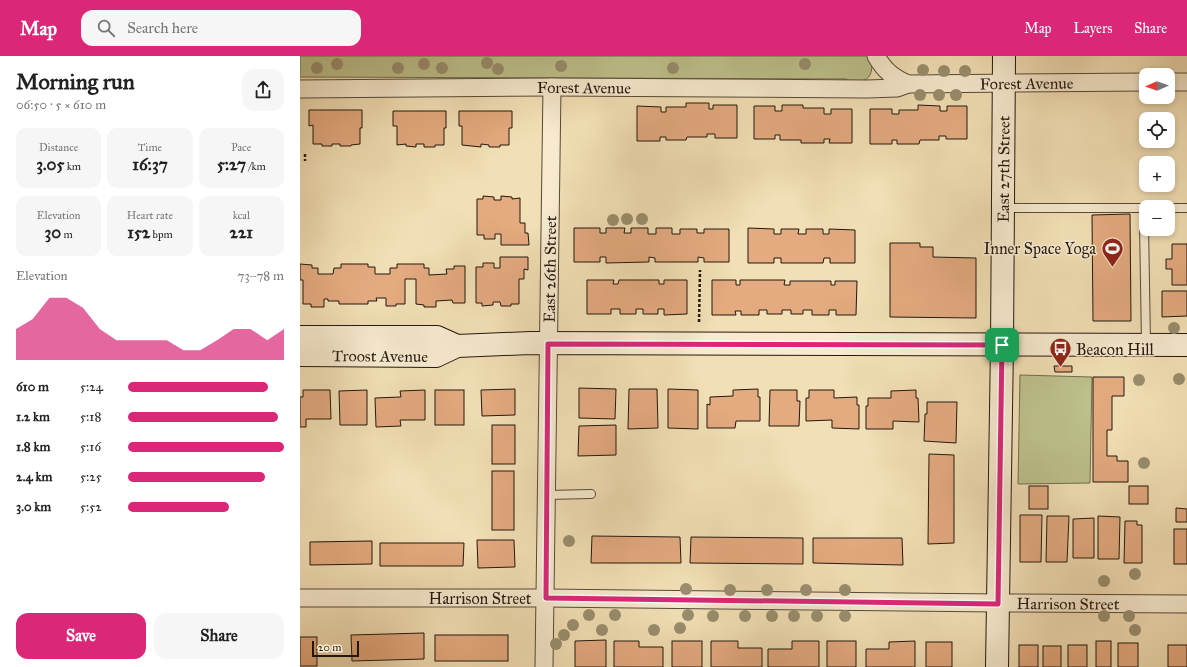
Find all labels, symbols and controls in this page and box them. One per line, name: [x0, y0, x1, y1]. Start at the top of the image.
search box: [81, 10, 361, 46]
text: Map: [20, 17, 57, 40]
icon: search: [95, 17, 117, 39]
text: Search here: [127, 19, 198, 37]
text: Map: [1024, 20, 1052, 37]
text: Layers: [1074, 20, 1112, 37]
text: Share: [1134, 20, 1167, 37]
text: Morning run: [16, 68, 135, 95]
north arrow: [1139, 68, 1175, 104]
map controls: [1139, 68, 1175, 236]
button: share: [242, 69, 284, 111]
street label: Forest Avenue: [980, 74, 1074, 93]
street label: Forest Avenue: [537, 78, 631, 98]
text: 06:50 · 5 × 610 m: [16, 97, 106, 113]
button: locate: [1139, 112, 1175, 148]
street label: East 27th Street: [994, 115, 1014, 223]
text: Distance: [39, 141, 78, 154]
text: Time: [138, 141, 162, 154]
text: Pace: [231, 141, 251, 154]
text: 3.05: [36, 154, 64, 175]
text: 16:37: [132, 154, 168, 175]
text: 5:27: [217, 154, 246, 175]
button: +: [1139, 156, 1175, 192]
text: km: [64, 160, 81, 173]
text: /km: [246, 160, 266, 173]
button: −: [1139, 200, 1175, 236]
text: Elevation: [37, 209, 81, 222]
text: Heart rate: [127, 209, 173, 222]
text: kcal: [233, 209, 250, 222]
street label: East 26th Street: [540, 215, 560, 323]
text: 30: [45, 222, 61, 243]
text: 152: [127, 222, 150, 243]
text: 221: [230, 222, 253, 243]
text: m: [61, 228, 73, 241]
text: bpm: [150, 228, 173, 241]
sports icon: Inner Space Yoga: [1099, 235, 1125, 268]
place label: Inner Space Yoga: [983, 239, 1096, 259]
text: Elevation: [16, 268, 68, 284]
text: 73–78 m: [237, 268, 284, 284]
pin: [985, 328, 1019, 362]
icon: arrive: [991, 334, 1013, 356]
bus stop icon: Beacon Hill: [1048, 336, 1074, 369]
place label: Beacon Hill: [1076, 340, 1155, 359]
street label: Troost Avenue: [332, 346, 428, 366]
text: 610 m: [16, 379, 49, 395]
text: 5:24: [80, 379, 103, 395]
text: 1.2 km: [16, 409, 50, 425]
text: 5:18: [80, 409, 101, 425]
text: 1.8 km: [16, 439, 51, 455]
text: 5:16: [80, 439, 101, 455]
text: 2.4 km: [16, 469, 53, 485]
text: 5:25: [80, 469, 102, 485]
text: 3.0 km: [16, 499, 51, 515]
text: 5:52: [80, 499, 102, 515]
street label: Harrison Street: [429, 589, 532, 608]
street label: Harrison Street: [1016, 594, 1120, 614]
button: Save: [16, 613, 146, 659]
button: Share: [154, 613, 284, 659]
scale bar: [312, 639, 359, 658]
text: 20 m: [318, 641, 341, 654]

